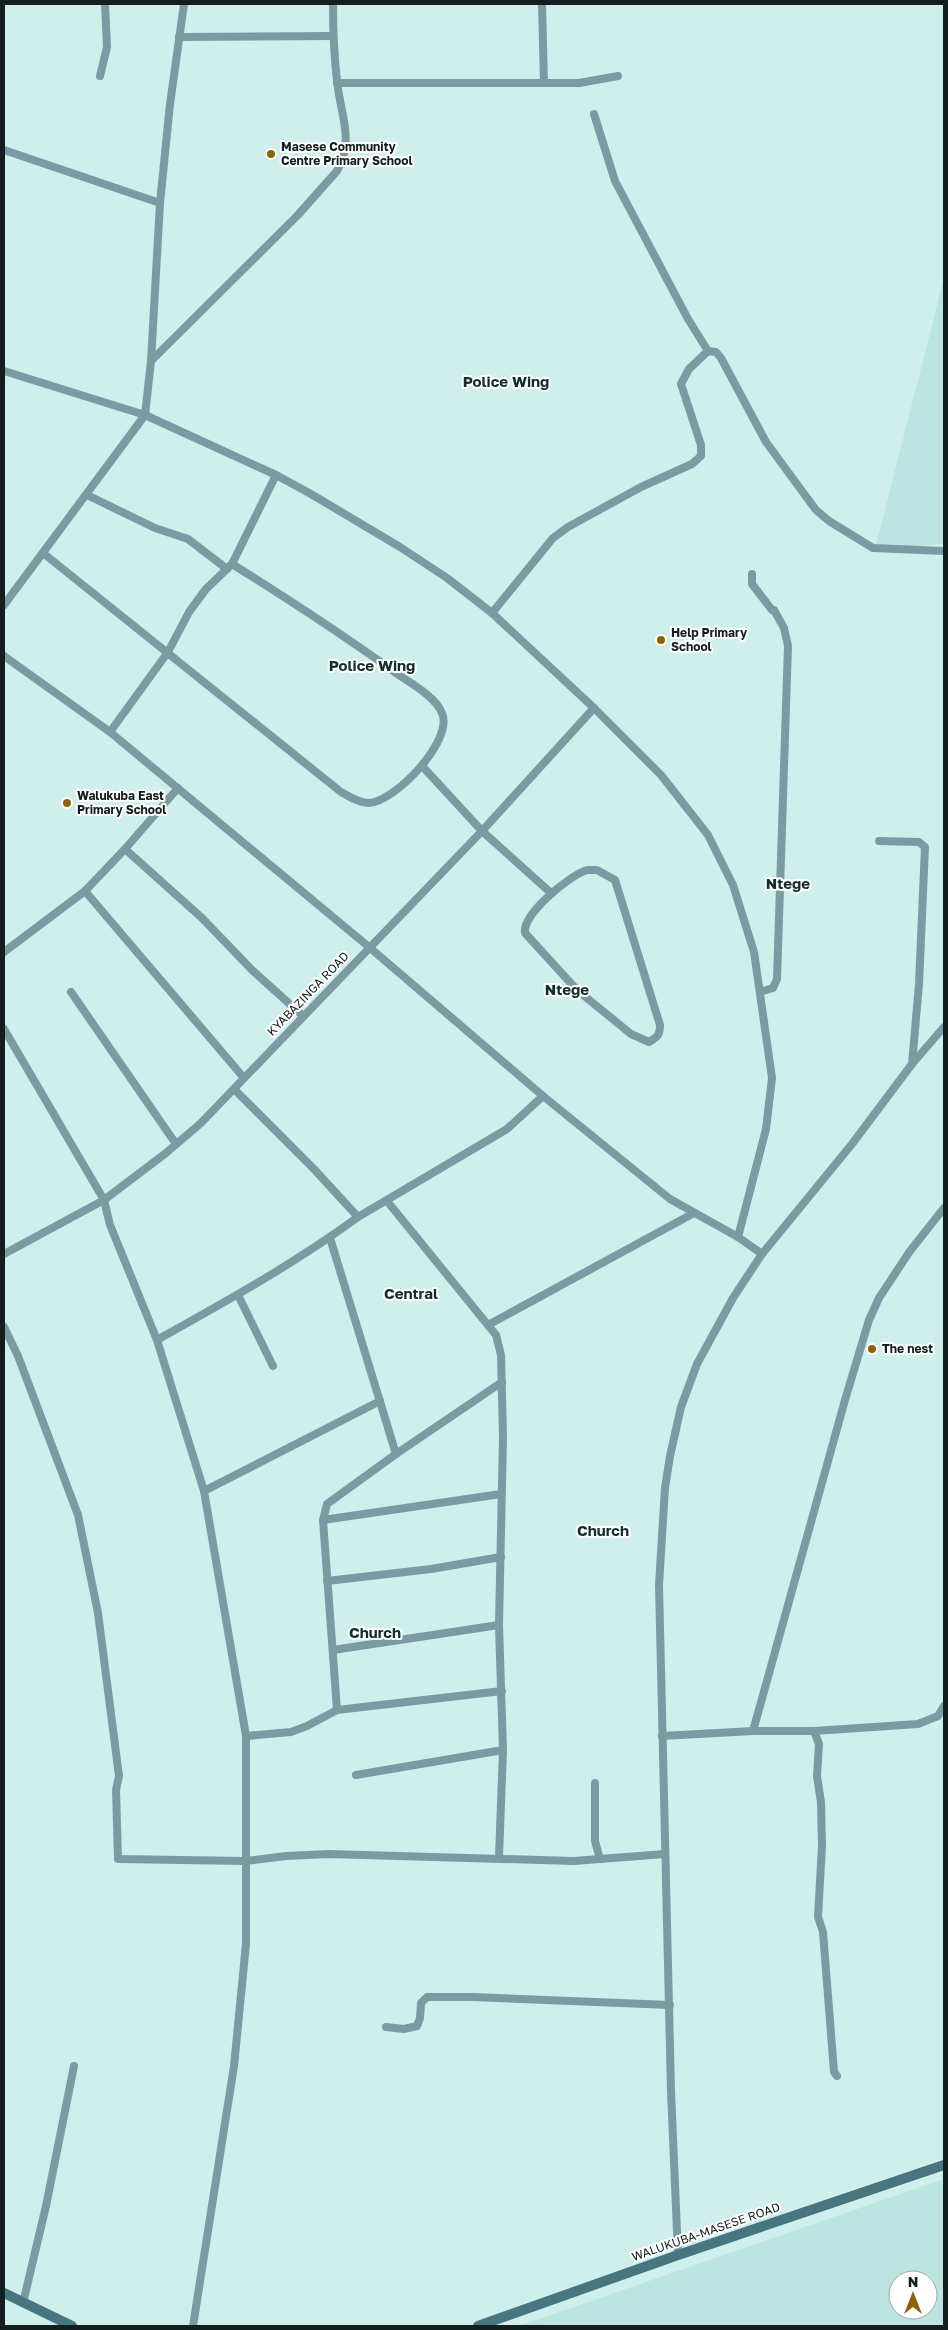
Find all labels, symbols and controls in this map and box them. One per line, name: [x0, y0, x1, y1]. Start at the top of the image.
place label: Masese Community Centre Primary School: [281, 139, 413, 168]
marker: Masese Community Centre Primary School: [265, 148, 277, 160]
district label: Police Wing: [463, 372, 549, 390]
place label: Help Primary School: [671, 625, 748, 654]
marker: Help Primary School: [655, 634, 667, 646]
district label: Police Wing: [329, 656, 415, 674]
place label: Walukuba East Primary School: [77, 788, 166, 817]
marker: Walukuba East Primary School: [61, 797, 73, 809]
district label: Ntege: [766, 874, 810, 892]
street label: KYABAZINGA ROAD: [264, 948, 352, 1039]
district label: Ntege: [545, 980, 589, 998]
district label: Central: [384, 1284, 438, 1302]
place label: The nest: [882, 1341, 933, 1356]
marker: The nest: [866, 1343, 878, 1355]
district label: Church: [577, 1521, 629, 1539]
district label: Church: [349, 1623, 401, 1641]
street label: WALUKUBA-MASESE ROAD: [630, 2199, 782, 2264]
north arrow: [888, 2270, 938, 2320]
text: N: [908, 2273, 918, 2290]

